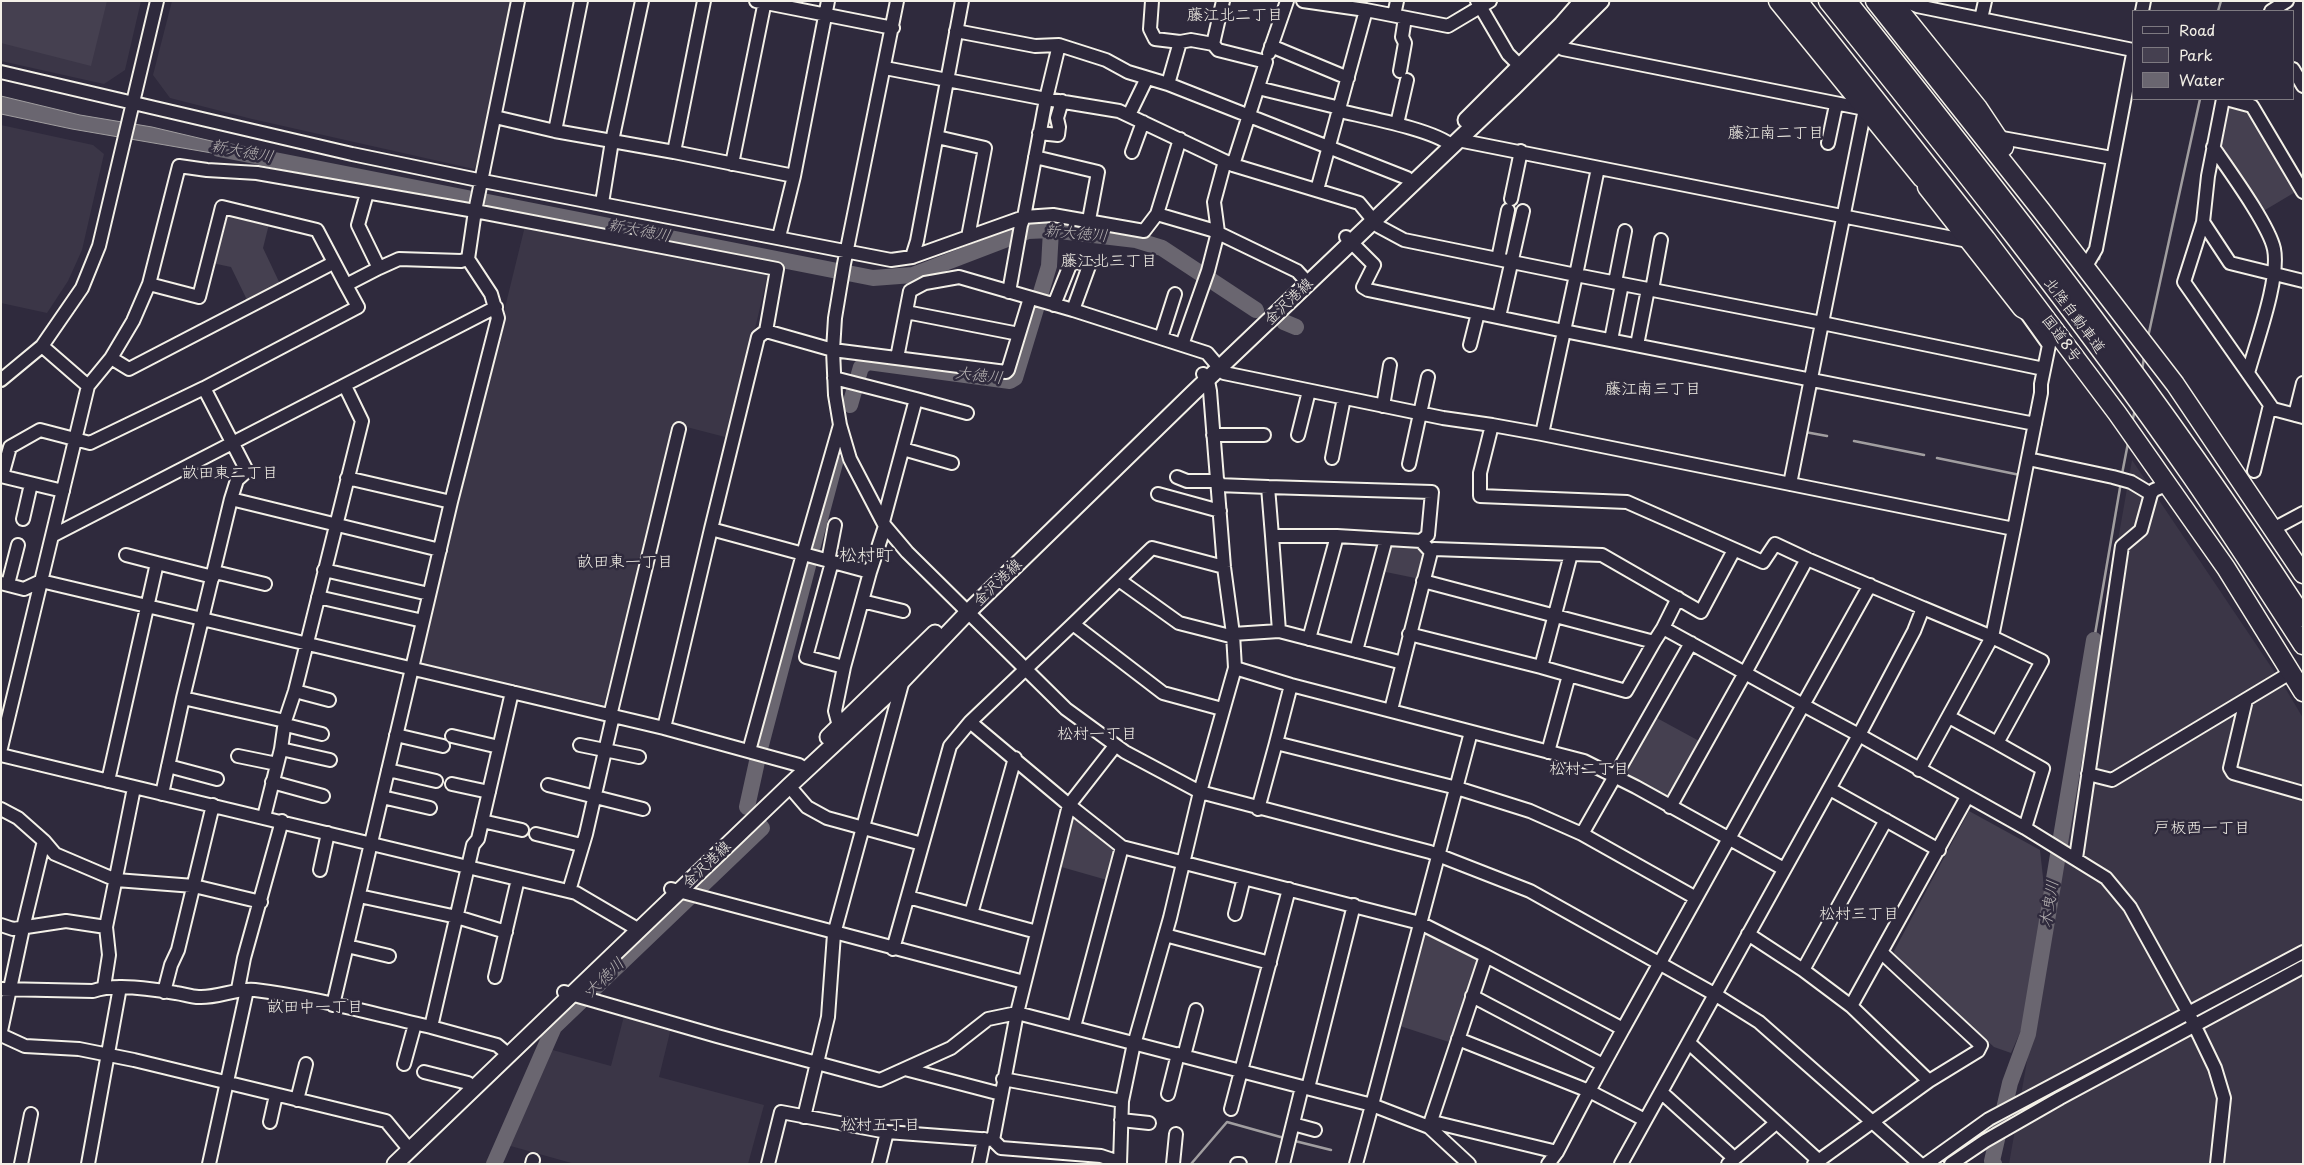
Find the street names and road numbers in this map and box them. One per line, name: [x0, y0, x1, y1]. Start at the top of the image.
street label: 金沢港線: [1261, 275, 1317, 329]
street label: 北陸自動車道: [2040, 275, 2108, 357]
street label: 国道8号: [2037, 312, 2085, 366]
street label: 金沢港線: [970, 556, 1026, 610]
street label: 金沢港線: [679, 838, 735, 892]

